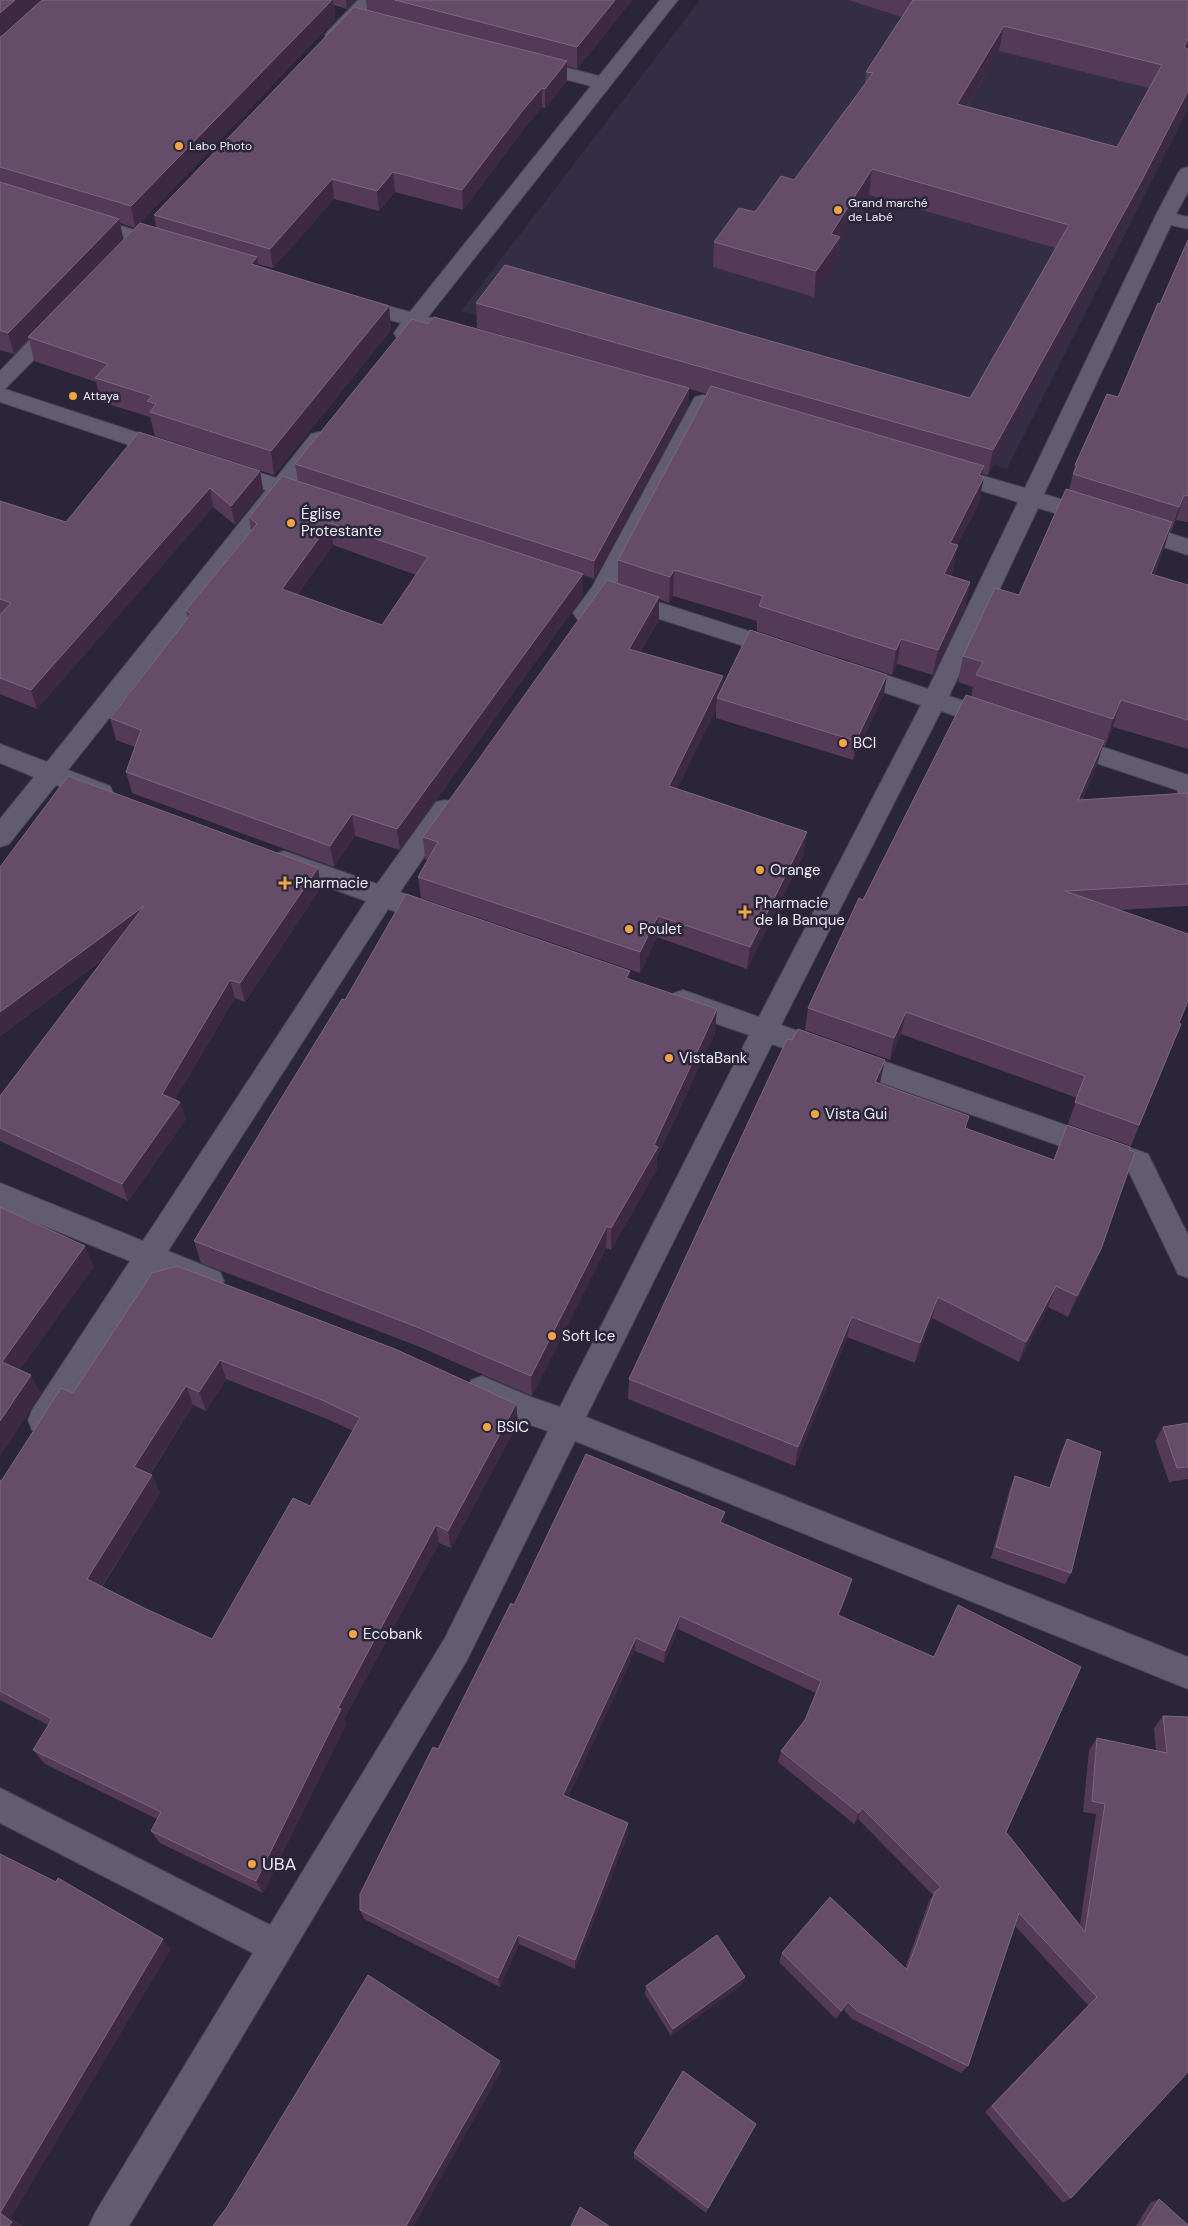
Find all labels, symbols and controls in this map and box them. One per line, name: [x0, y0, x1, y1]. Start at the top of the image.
place label: Labo Photo: [189, 138, 252, 154]
marker: Labo Photo: [173, 140, 185, 152]
place label: Grand marché de Labé: [848, 195, 928, 225]
marker: Grand marché de Labé: [832, 204, 844, 216]
place label: Attaya: [83, 388, 119, 404]
marker: Attaya: [67, 390, 79, 402]
place label: Église Protestante: [301, 504, 382, 541]
marker: Église Protestante: [285, 517, 297, 529]
place label: BCI: [853, 733, 876, 753]
marker: BCI: [837, 737, 849, 749]
place label: Orange: [770, 860, 821, 880]
marker: Orange: [754, 864, 766, 876]
place label: Pharmacie: [295, 873, 368, 893]
marker: Pharmacie: [279, 877, 291, 889]
place label: Pharmacie de la Banque: [755, 893, 845, 930]
marker: Pharmacie de la Banque: [739, 906, 751, 918]
place label: Poulet: [639, 919, 682, 939]
marker: Poulet: [623, 923, 635, 935]
place label: VistaBank: [679, 1048, 748, 1068]
marker: VistaBank: [663, 1052, 675, 1064]
place label: Vista Gui: [825, 1104, 887, 1124]
marker: Vista Gui: [809, 1108, 821, 1120]
place label: Soft Ice: [562, 1326, 615, 1346]
marker: Soft Ice: [546, 1330, 558, 1342]
place label: BSIC: [497, 1417, 529, 1437]
marker: BSIC: [481, 1421, 493, 1433]
place label: Ecobank: [363, 1624, 423, 1644]
marker: Ecobank: [347, 1628, 359, 1640]
place label: UBA: [262, 1852, 296, 1876]
marker: UBA: [246, 1858, 258, 1870]

